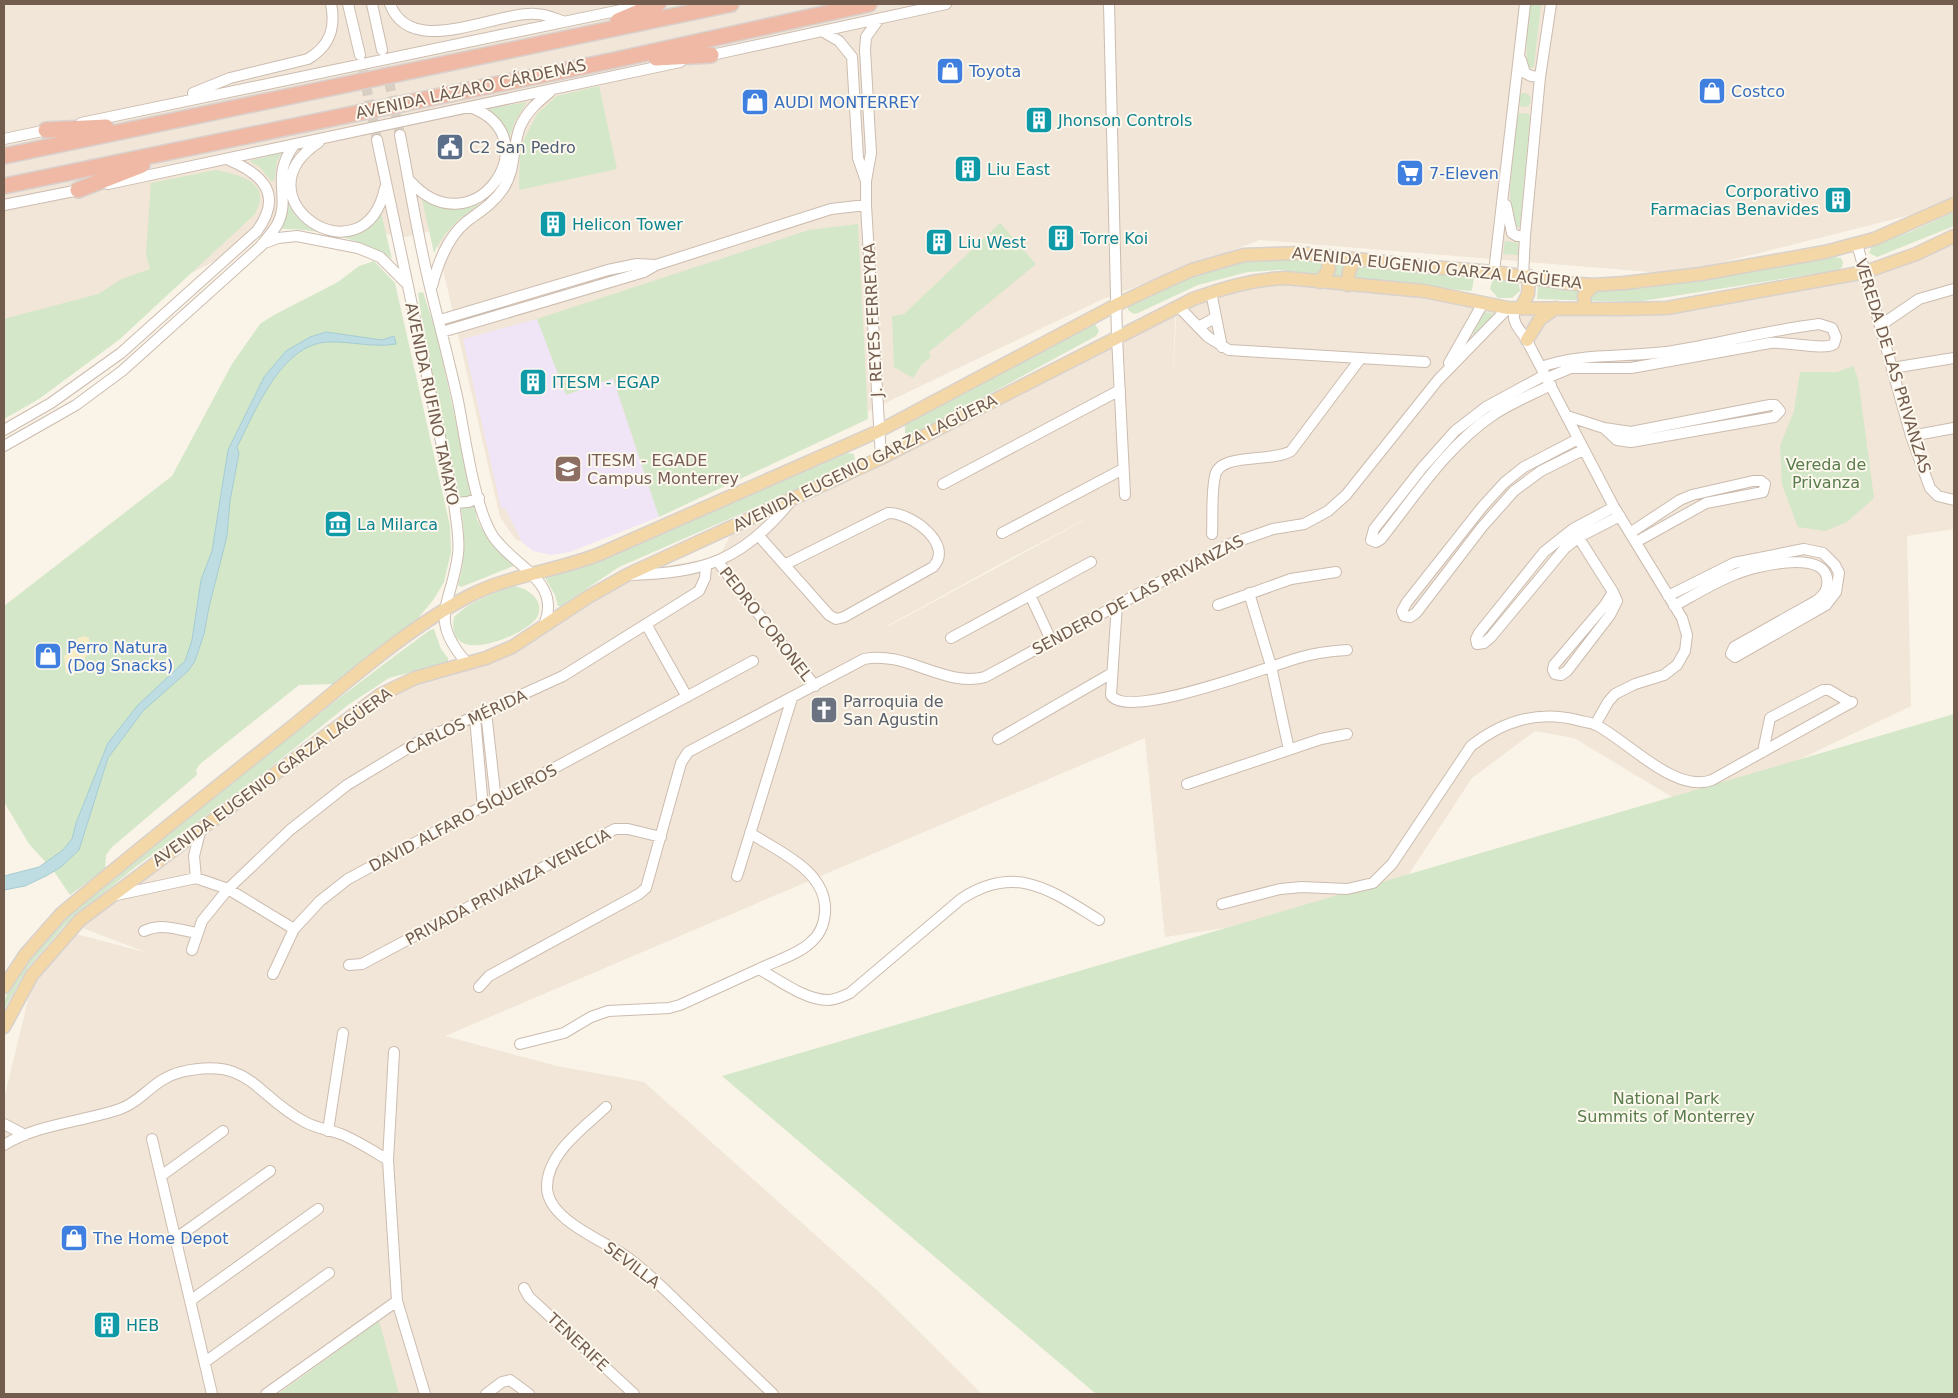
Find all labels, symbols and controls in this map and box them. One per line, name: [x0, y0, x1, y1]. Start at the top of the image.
street label: AVENIDA LÁZARO CÁRDENAS: [354, 55, 588, 123]
shop icon: Toyota: [935, 56, 965, 86]
place label: Toyota: [968, 62, 1021, 81]
shop icon: Costco: [1697, 76, 1727, 106]
place label: Costco: [1731, 82, 1785, 101]
shop icon: AUDI MONTERREY: [740, 87, 770, 117]
place label: AUDI MONTERREY: [774, 93, 919, 112]
building icon: Jhonson Controls: [1024, 105, 1054, 135]
place label: Jhonson Controls: [1057, 111, 1192, 130]
public building icon: C2 San Pedro: [435, 132, 465, 162]
place label: C2 San Pedro: [469, 138, 576, 157]
building icon: Liu East: [953, 154, 983, 184]
supermarket icon: 7-Eleven: [1395, 158, 1425, 188]
place label: Liu East: [987, 160, 1050, 179]
place label: 7-Eleven: [1429, 164, 1499, 183]
place label: Corporativo Farmacias Benavides: [1650, 182, 1819, 219]
building icon: Corporativo Farmacias Benavides: [1823, 185, 1853, 215]
building icon: Helicon Tower: [538, 209, 568, 239]
place label: Helicon Tower: [572, 215, 683, 234]
building icon: Torre Koi: [1046, 223, 1076, 253]
building icon: Liu West: [924, 227, 954, 257]
place label: Torre Koi: [1079, 229, 1148, 248]
place label: Liu West: [958, 233, 1026, 252]
street label: J. REYES FERREYRA: [859, 243, 887, 398]
street label: AVENIDA EUGENIO GARZA LAGÜERA: [1291, 243, 1583, 293]
street label: VEREDA DE LAS PRIVANZAS: [1851, 256, 1935, 476]
street label: AVENIDA RUFINO TAMAYO: [401, 301, 463, 507]
building icon: ITESM - EGAP: [518, 367, 548, 397]
place label: ITESM - EGAP: [552, 373, 660, 392]
street label: AVENIDA EUGENIO GARZA LAGÜERA: [730, 391, 1000, 535]
place label: ITESM - EGADE Campus Monterrey: [587, 451, 739, 488]
school or university icon: ITESM - EGADE Campus Monterrey: [553, 454, 583, 484]
park label: Vereda de Privanza: [1786, 455, 1866, 492]
museum icon: La Milarca: [323, 509, 353, 539]
place label: La Milarca: [357, 515, 438, 534]
street label: SENDERO DE LAS PRIVANZAS: [1029, 531, 1247, 659]
street label: PEDRO CORONEL: [716, 563, 816, 685]
place label: Perro Natura (Dog Snacks): [67, 638, 173, 675]
shop icon: Perro Natura (Dog Snacks): [33, 641, 63, 671]
street label: AVENIDA EUGENIO GARZA LAGÜERA: [149, 684, 396, 870]
street label: CARLOS MÉRIDA: [402, 685, 530, 759]
place label: Parroquia de San Agustin: [843, 692, 944, 729]
church icon: Parroquia de San Agustin: [809, 695, 839, 725]
street label: DAVID ALFARO SIQUEIROS: [366, 760, 560, 876]
street label: PRIVADA PRIVANZA VENECIA: [402, 825, 614, 949]
park label: National Park Summits of Monterrey: [1577, 1089, 1755, 1126]
shop icon: The Home Depot: [59, 1223, 89, 1253]
place label: The Home Depot: [92, 1229, 229, 1248]
street label: SEVILLA: [600, 1238, 664, 1292]
street label: TENERIFE: [543, 1308, 613, 1375]
building icon: HEB: [92, 1310, 122, 1340]
place label: HEB: [126, 1316, 159, 1335]

